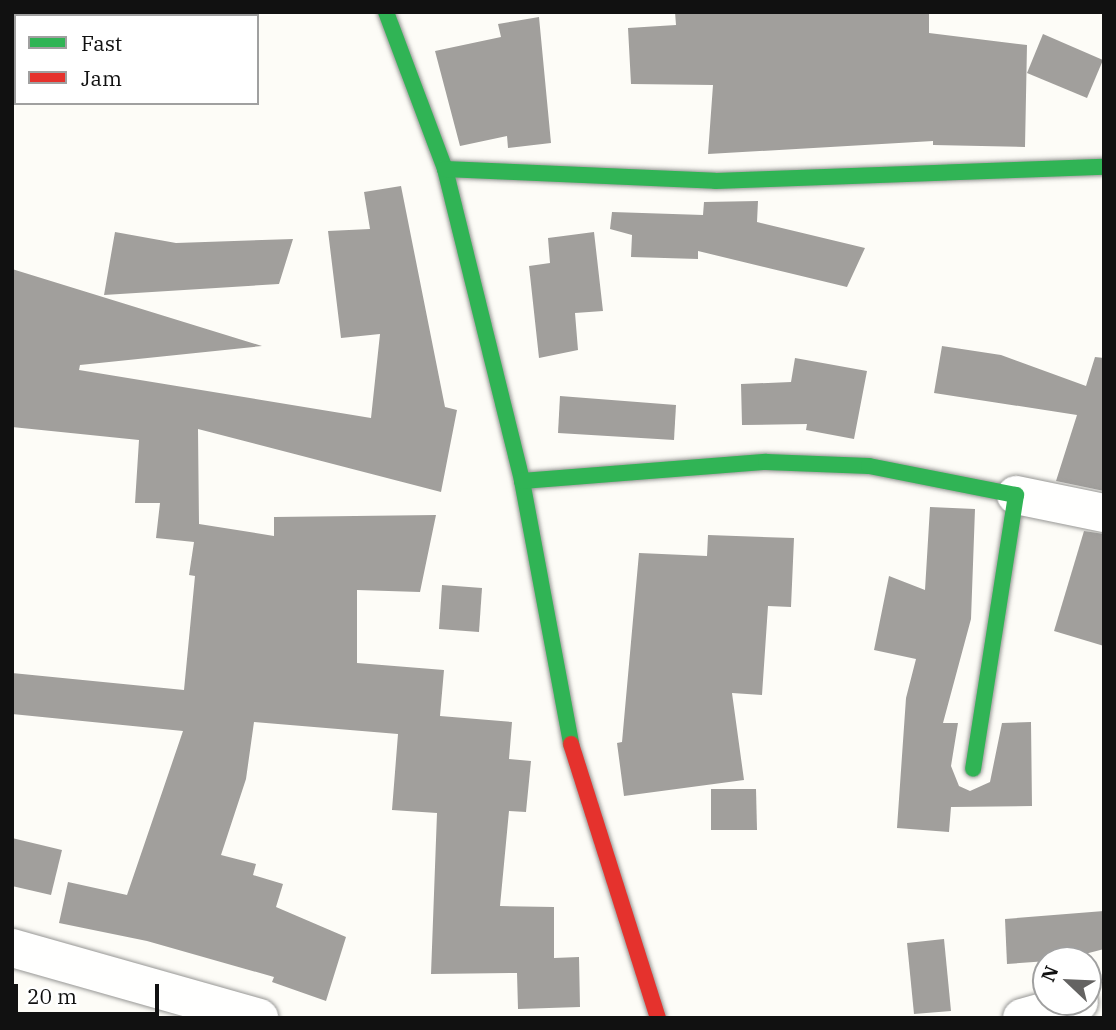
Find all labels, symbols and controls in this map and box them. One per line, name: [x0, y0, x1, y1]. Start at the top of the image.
legend: [14, 14, 259, 105]
text: Fast: [81, 29, 122, 57]
text: Jam: [81, 64, 122, 92]
north arrow: [1032, 946, 1102, 1016]
text: N: [1036, 962, 1063, 985]
scale bar: [18, 970, 163, 1014]
text: 20 m: [27, 982, 77, 1010]

